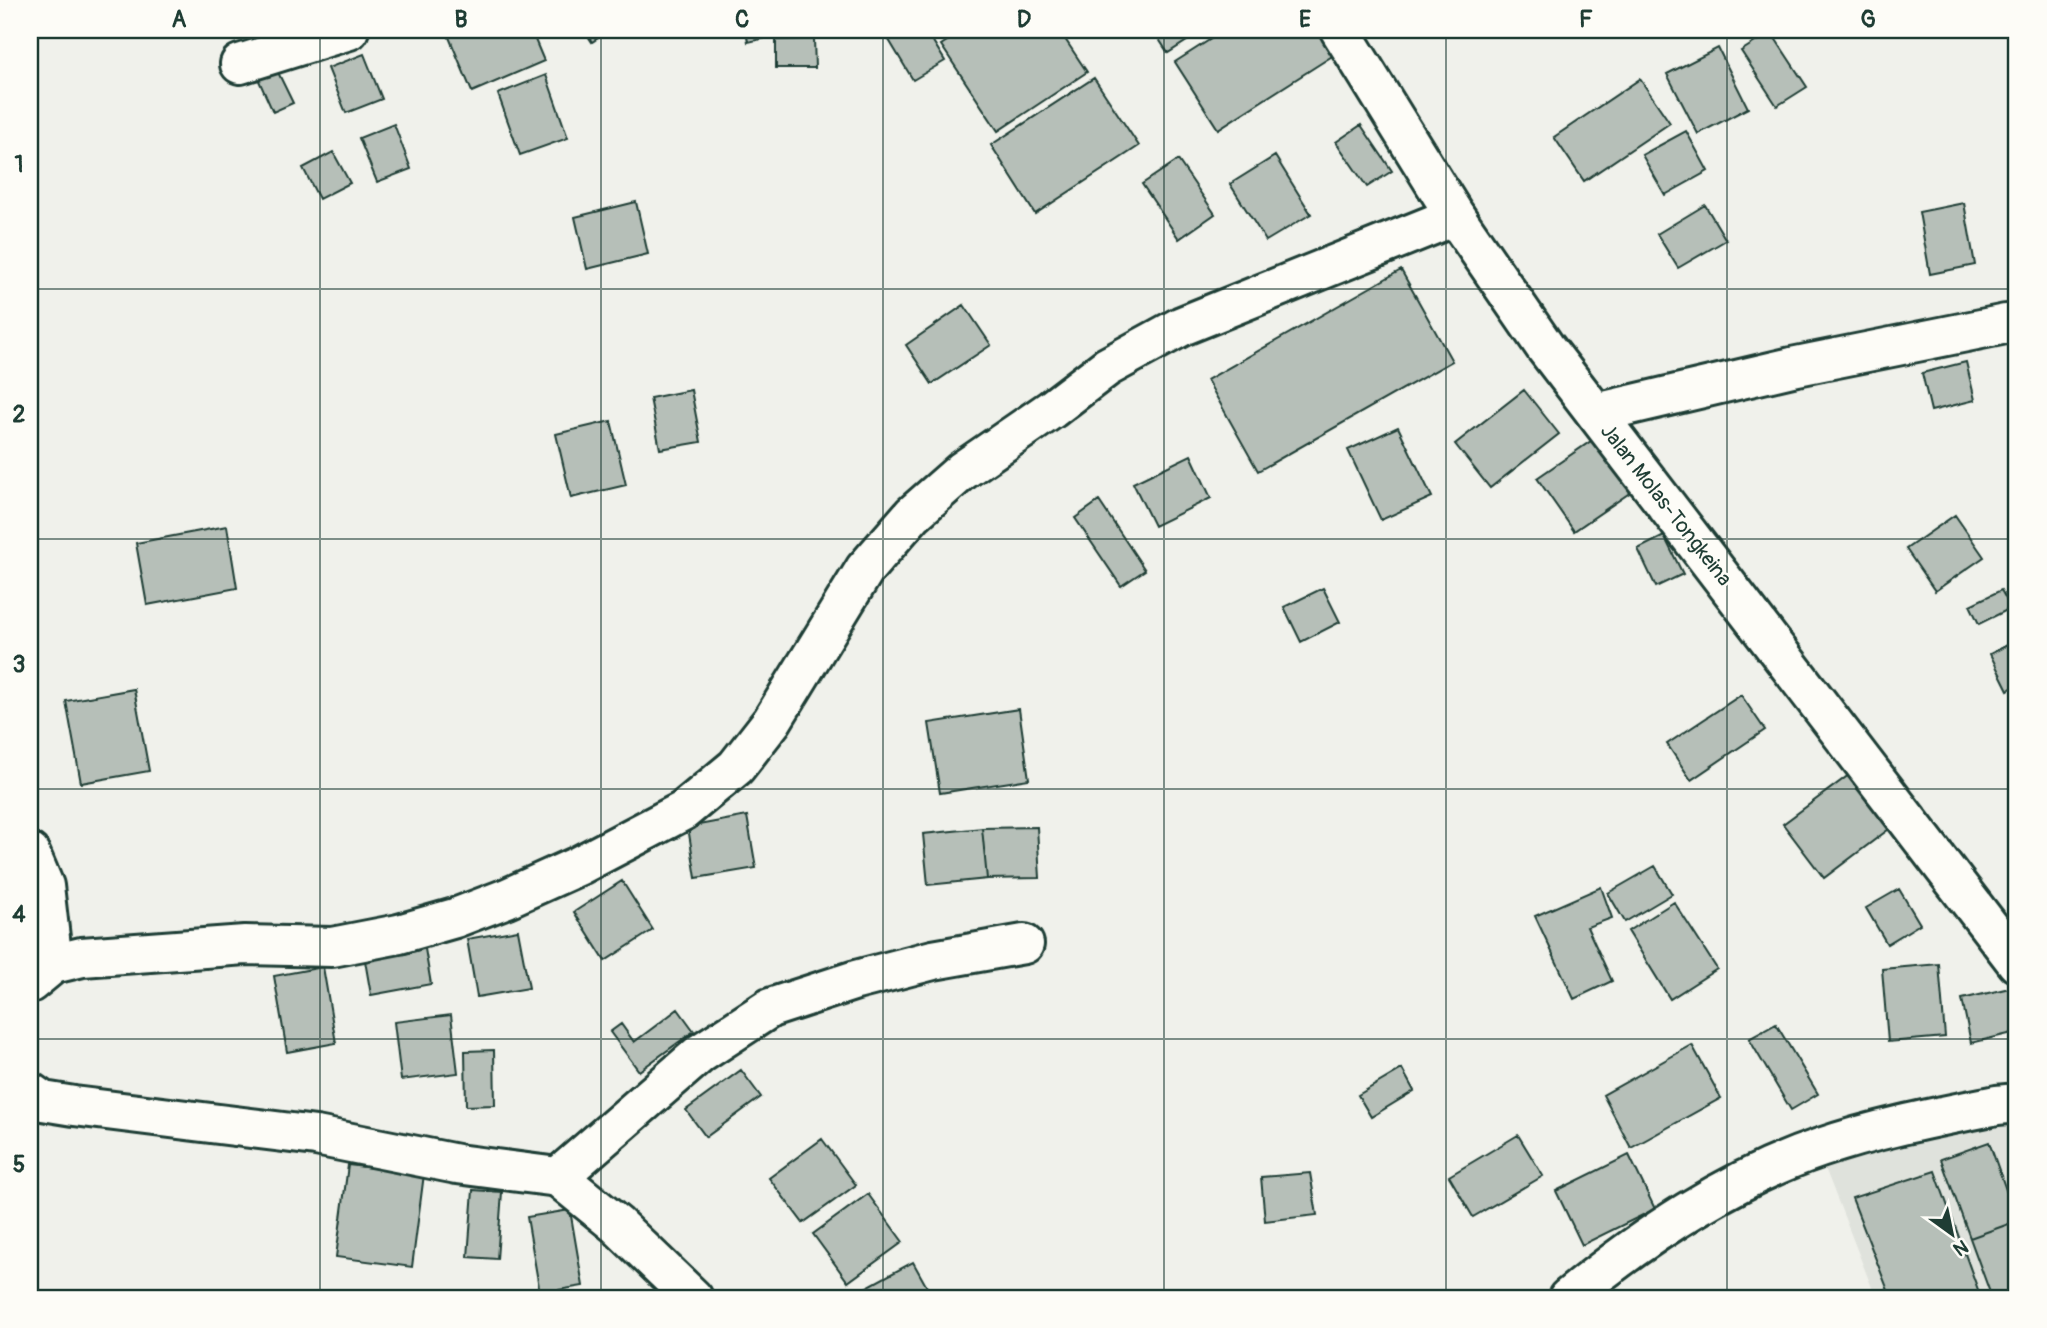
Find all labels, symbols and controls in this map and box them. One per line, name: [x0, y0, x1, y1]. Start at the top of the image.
text: A: [172, 5, 187, 34]
text: B: [454, 5, 468, 34]
text: C: [735, 5, 749, 34]
text: D: [1017, 5, 1031, 34]
text: E: [1299, 5, 1311, 34]
text: F: [1579, 5, 1593, 34]
text: G: [1860, 5, 1876, 34]
text: 1: [15, 150, 24, 179]
text: 2: [13, 400, 26, 429]
street label: Jalan Molas-Tongkeina: [1594, 419, 1738, 591]
text: 3: [13, 650, 25, 679]
text: 4: [12, 900, 26, 929]
text: 5: [13, 1150, 25, 1179]
north arrow: [1918, 1198, 1988, 1268]
text: N: [1949, 1234, 1973, 1261]

